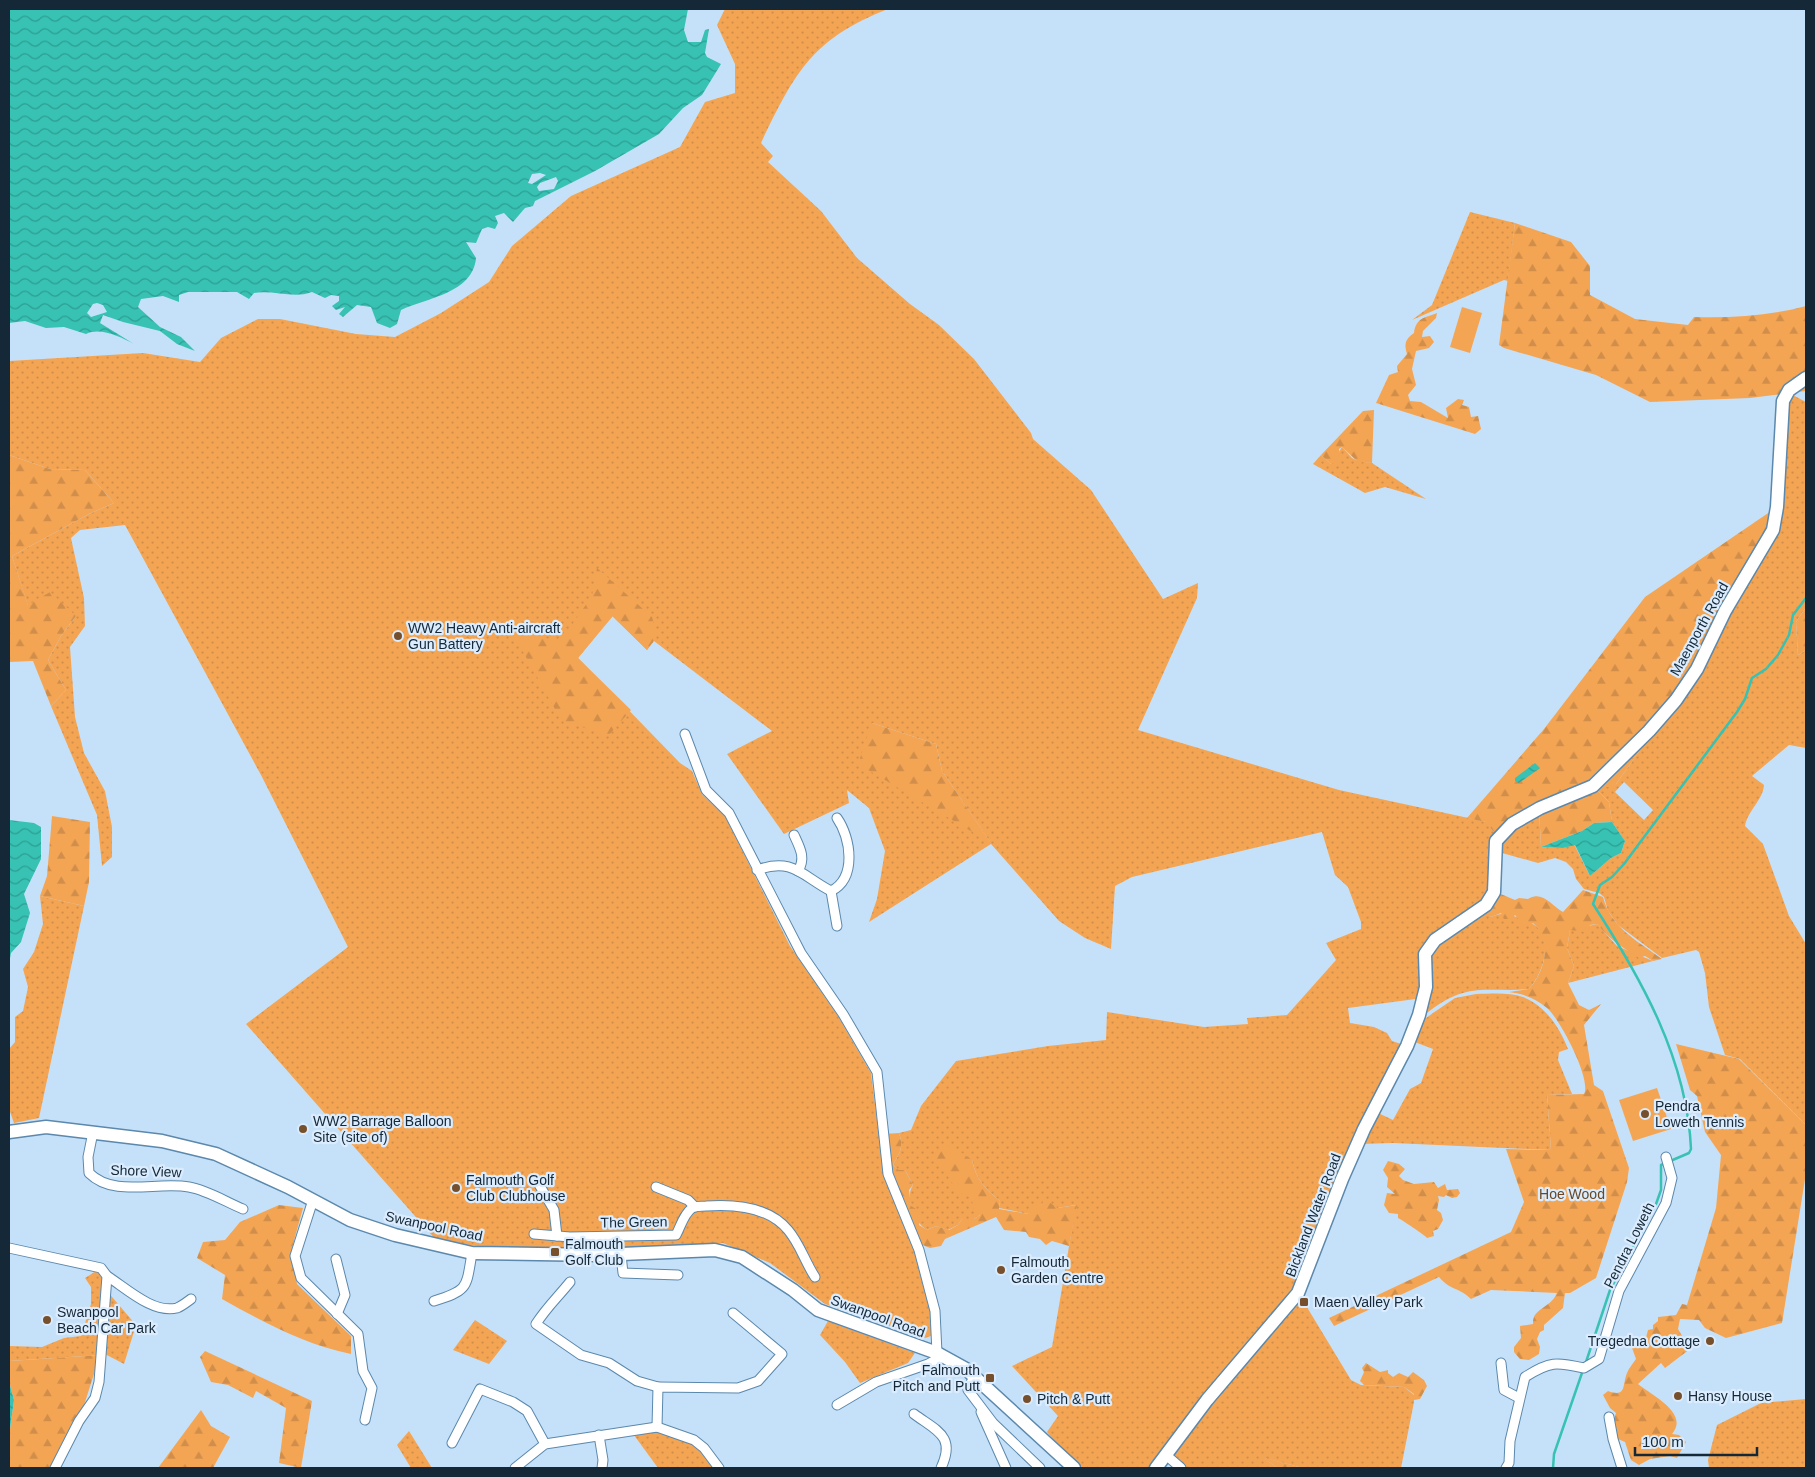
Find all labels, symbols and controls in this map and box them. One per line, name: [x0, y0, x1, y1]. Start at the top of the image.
street label: Maenporth Road: [1667, 580, 1731, 678]
place label: WW2 Heavy Anti-aircraft Gun Battery: [408, 620, 561, 652]
marker: WW2 Heavy Anti-aircraft Gun Battery: [392, 630, 404, 642]
place label: Pendra Loweth Tennis: [1655, 1098, 1744, 1130]
marker: Pendra Loweth Tennis: [1639, 1108, 1651, 1120]
place label: WW2 Barrage Balloon Site (site of): [313, 1113, 452, 1145]
marker: WW2 Barrage Balloon Site (site of): [297, 1123, 309, 1135]
street label: Bickland Water Road: [1282, 1151, 1344, 1279]
street label: Shore View: [110, 1162, 183, 1180]
place label: Falmouth Golf Club Clubhouse: [466, 1172, 566, 1204]
marker: Falmouth Golf Club Clubhouse: [450, 1182, 462, 1194]
park label: Hoe Wood: [1539, 1186, 1605, 1202]
street label: Pendra Loweth: [1600, 1199, 1658, 1291]
street label: Swanpool Road: [384, 1208, 484, 1244]
street label: The Green: [600, 1213, 668, 1231]
place label: Falmouth Golf Club: [565, 1236, 624, 1268]
marker: Falmouth Golf Club: [549, 1246, 561, 1258]
place label: Falmouth Garden Centre: [1011, 1254, 1104, 1286]
marker: Falmouth Garden Centre: [995, 1264, 1007, 1276]
street label: Swanpool Road: [829, 1292, 927, 1340]
place label: Maen Valley Park: [1314, 1294, 1424, 1310]
marker: Maen Valley Park: [1298, 1296, 1310, 1308]
place label: Swanpool Beach Car Park: [57, 1304, 157, 1336]
marker: Swanpool Beach Car Park: [41, 1314, 53, 1326]
place label: Tregedna Cottage: [1588, 1333, 1700, 1349]
marker: Tregedna Cottage: [1704, 1335, 1716, 1347]
place label: Falmouth Pitch and Putt: [893, 1362, 980, 1394]
marker: Falmouth Pitch and Putt: [984, 1372, 996, 1384]
place label: Hansy House: [1688, 1388, 1772, 1404]
marker: Hansy House: [1672, 1390, 1684, 1402]
place label: Pitch & Putt: [1037, 1391, 1110, 1407]
marker: Pitch & Putt: [1021, 1393, 1033, 1405]
scale bar: [1635, 1424, 1758, 1456]
text: 100 m: [1642, 1433, 1684, 1450]

